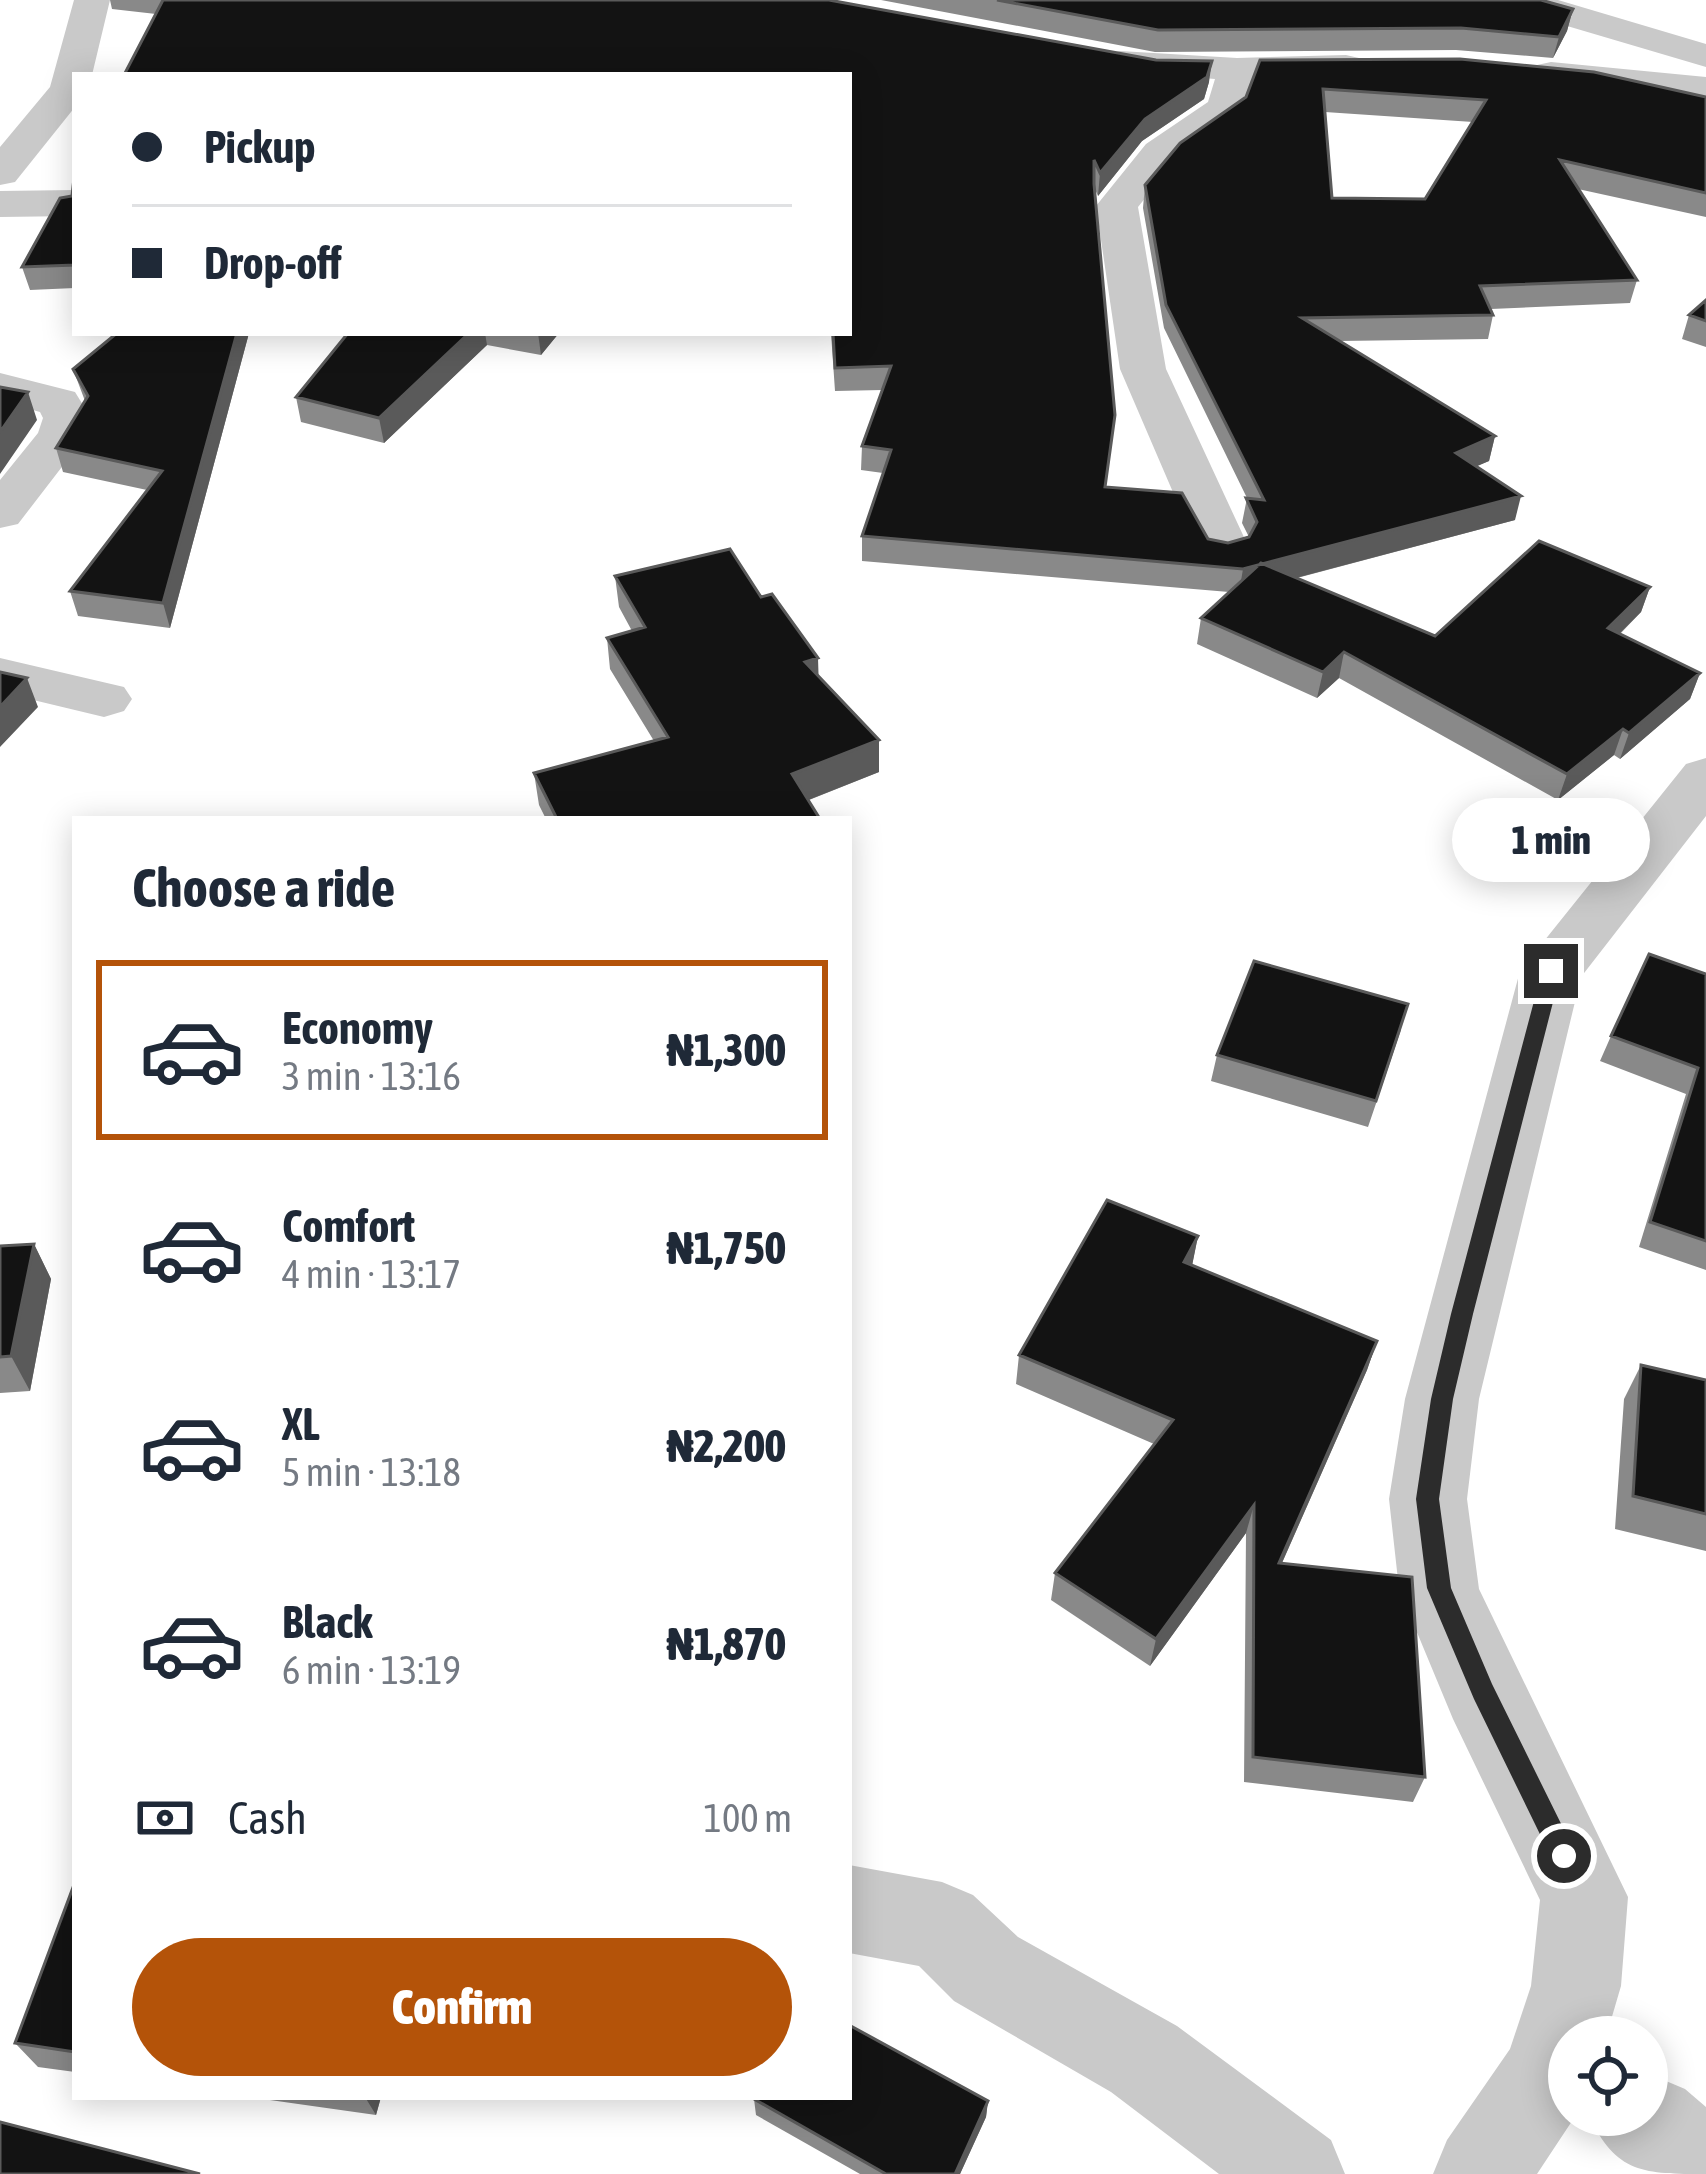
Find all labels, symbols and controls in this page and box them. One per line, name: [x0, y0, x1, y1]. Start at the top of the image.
text: Pickup: [204, 121, 315, 173]
text: Drop-off: [204, 237, 342, 289]
callout: 1 min: [1452, 797, 1650, 881]
text: 1 min: [1511, 818, 1591, 862]
text: Choose a ride: [132, 857, 395, 918]
route end: [1524, 944, 1578, 998]
icon: car: [138, 996, 246, 1104]
text: Economy: [282, 1002, 433, 1054]
text: ₦1,300: [667, 1024, 786, 1076]
text: 3 min · 13:16: [282, 1054, 461, 1098]
icon: car: [138, 1194, 246, 1302]
text: Comfort: [282, 1200, 415, 1252]
text: ₦1,750: [667, 1222, 786, 1274]
text: 4 min · 13:17: [282, 1252, 461, 1296]
icon: car: [138, 1392, 246, 1500]
text: XL: [282, 1398, 320, 1450]
text: ₦2,200: [667, 1420, 786, 1472]
text: 5 min · 13:18: [282, 1450, 461, 1494]
icon: car: [138, 1590, 246, 1698]
text: Black: [282, 1596, 373, 1648]
text: ₦1,870: [667, 1618, 786, 1670]
text: 6 min · 13:19: [282, 1648, 461, 1692]
icon: cash: [132, 1785, 198, 1851]
text: Cash: [228, 1792, 307, 1844]
text: 100 m: [704, 1796, 792, 1840]
route start: [1537, 1829, 1591, 1883]
button: Confirm: [132, 1938, 792, 2076]
map controls: [1548, 2016, 1668, 2136]
button: locate: [1548, 2016, 1668, 2136]

